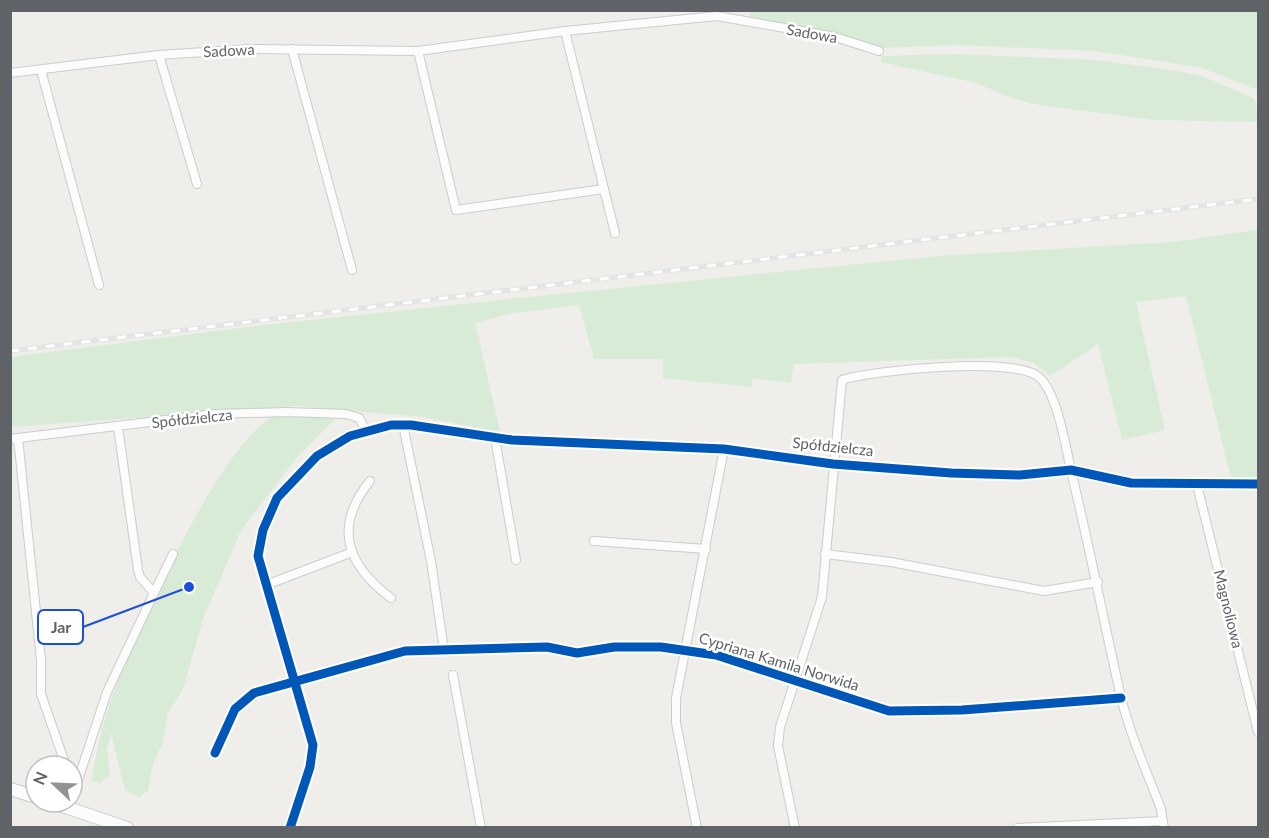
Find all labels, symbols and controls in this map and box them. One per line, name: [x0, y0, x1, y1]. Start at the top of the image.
street label: Sadowa: [785, 20, 839, 46]
street label: Sadowa: [203, 40, 255, 60]
street label: Spółdzielcza: [151, 405, 233, 431]
street label: Spółdzielcza: [792, 433, 874, 459]
street label: Magnoliowa: [1210, 568, 1247, 650]
callout: Jar: [38, 610, 83, 644]
text: Jar: [51, 617, 71, 636]
street label: Cypriana Kamila Norwida: [697, 628, 862, 694]
north arrow: [24, 754, 84, 814]
text: N: [29, 769, 51, 787]

